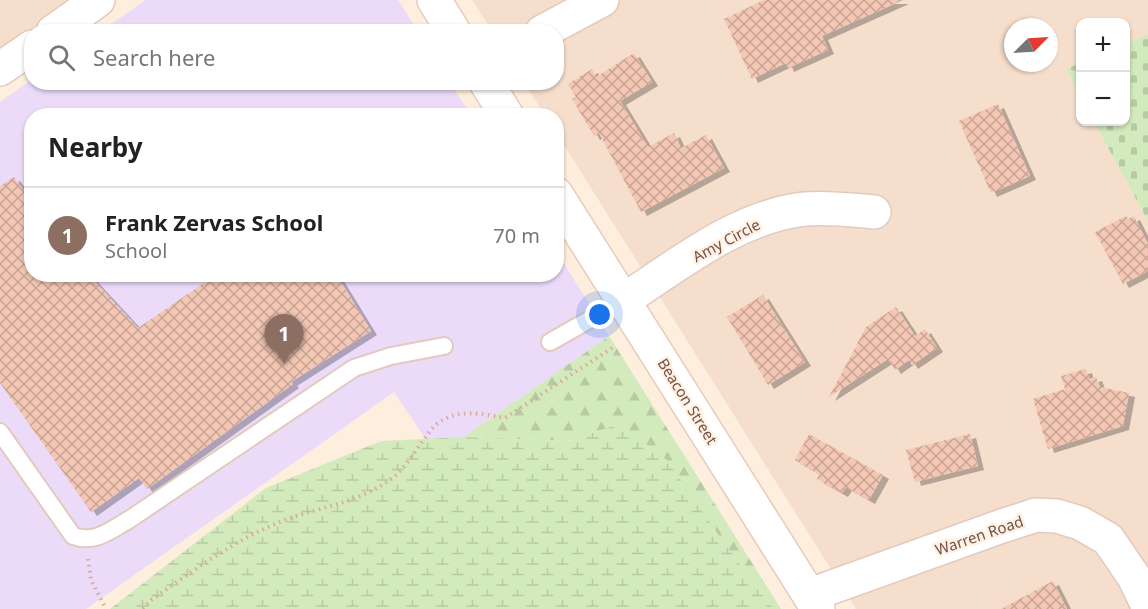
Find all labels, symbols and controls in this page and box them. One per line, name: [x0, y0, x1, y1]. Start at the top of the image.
north arrow: [1004, 18, 1058, 72]
map controls: [1076, 18, 1130, 126]
button: +: [1076, 18, 1130, 72]
search box: [24, 24, 564, 90]
icon: search: [45, 41, 78, 74]
text: Search here: [93, 42, 215, 72]
button: −: [1076, 72, 1130, 126]
text: Nearby: [48, 129, 143, 165]
text: Frank Zervas School: [105, 207, 323, 237]
street label: Amy Circle: [689, 214, 763, 266]
text: 1: [62, 222, 73, 249]
text: 70 m: [493, 222, 540, 249]
text: School: [105, 237, 167, 264]
your location: [585, 300, 614, 329]
pin: 1: [264, 314, 304, 364]
street label: Beacon Street: [654, 354, 723, 448]
street label: Warren Road: [932, 511, 1026, 559]

